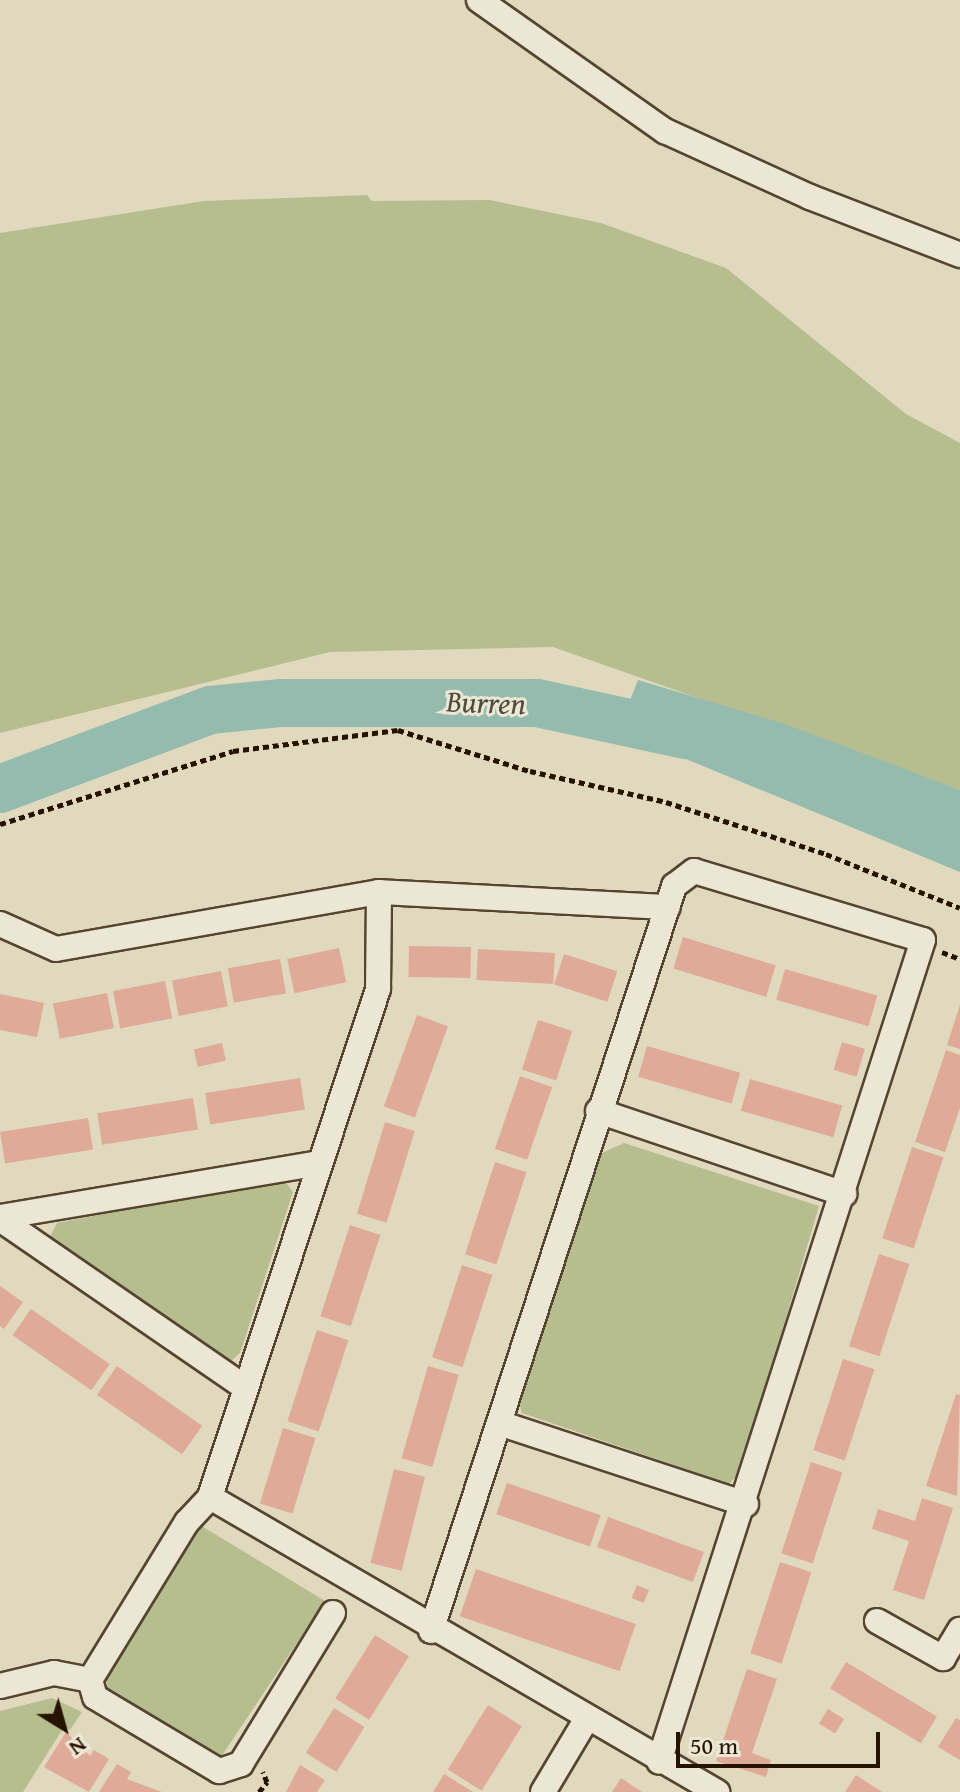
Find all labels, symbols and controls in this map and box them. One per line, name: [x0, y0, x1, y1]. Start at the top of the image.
water label: Burren: [446, 683, 526, 721]
north arrow: [24, 1688, 104, 1768]
scale bar: [680, 1716, 884, 1766]
text: 50 m: [690, 1728, 738, 1763]
text: N: [63, 1730, 94, 1764]

